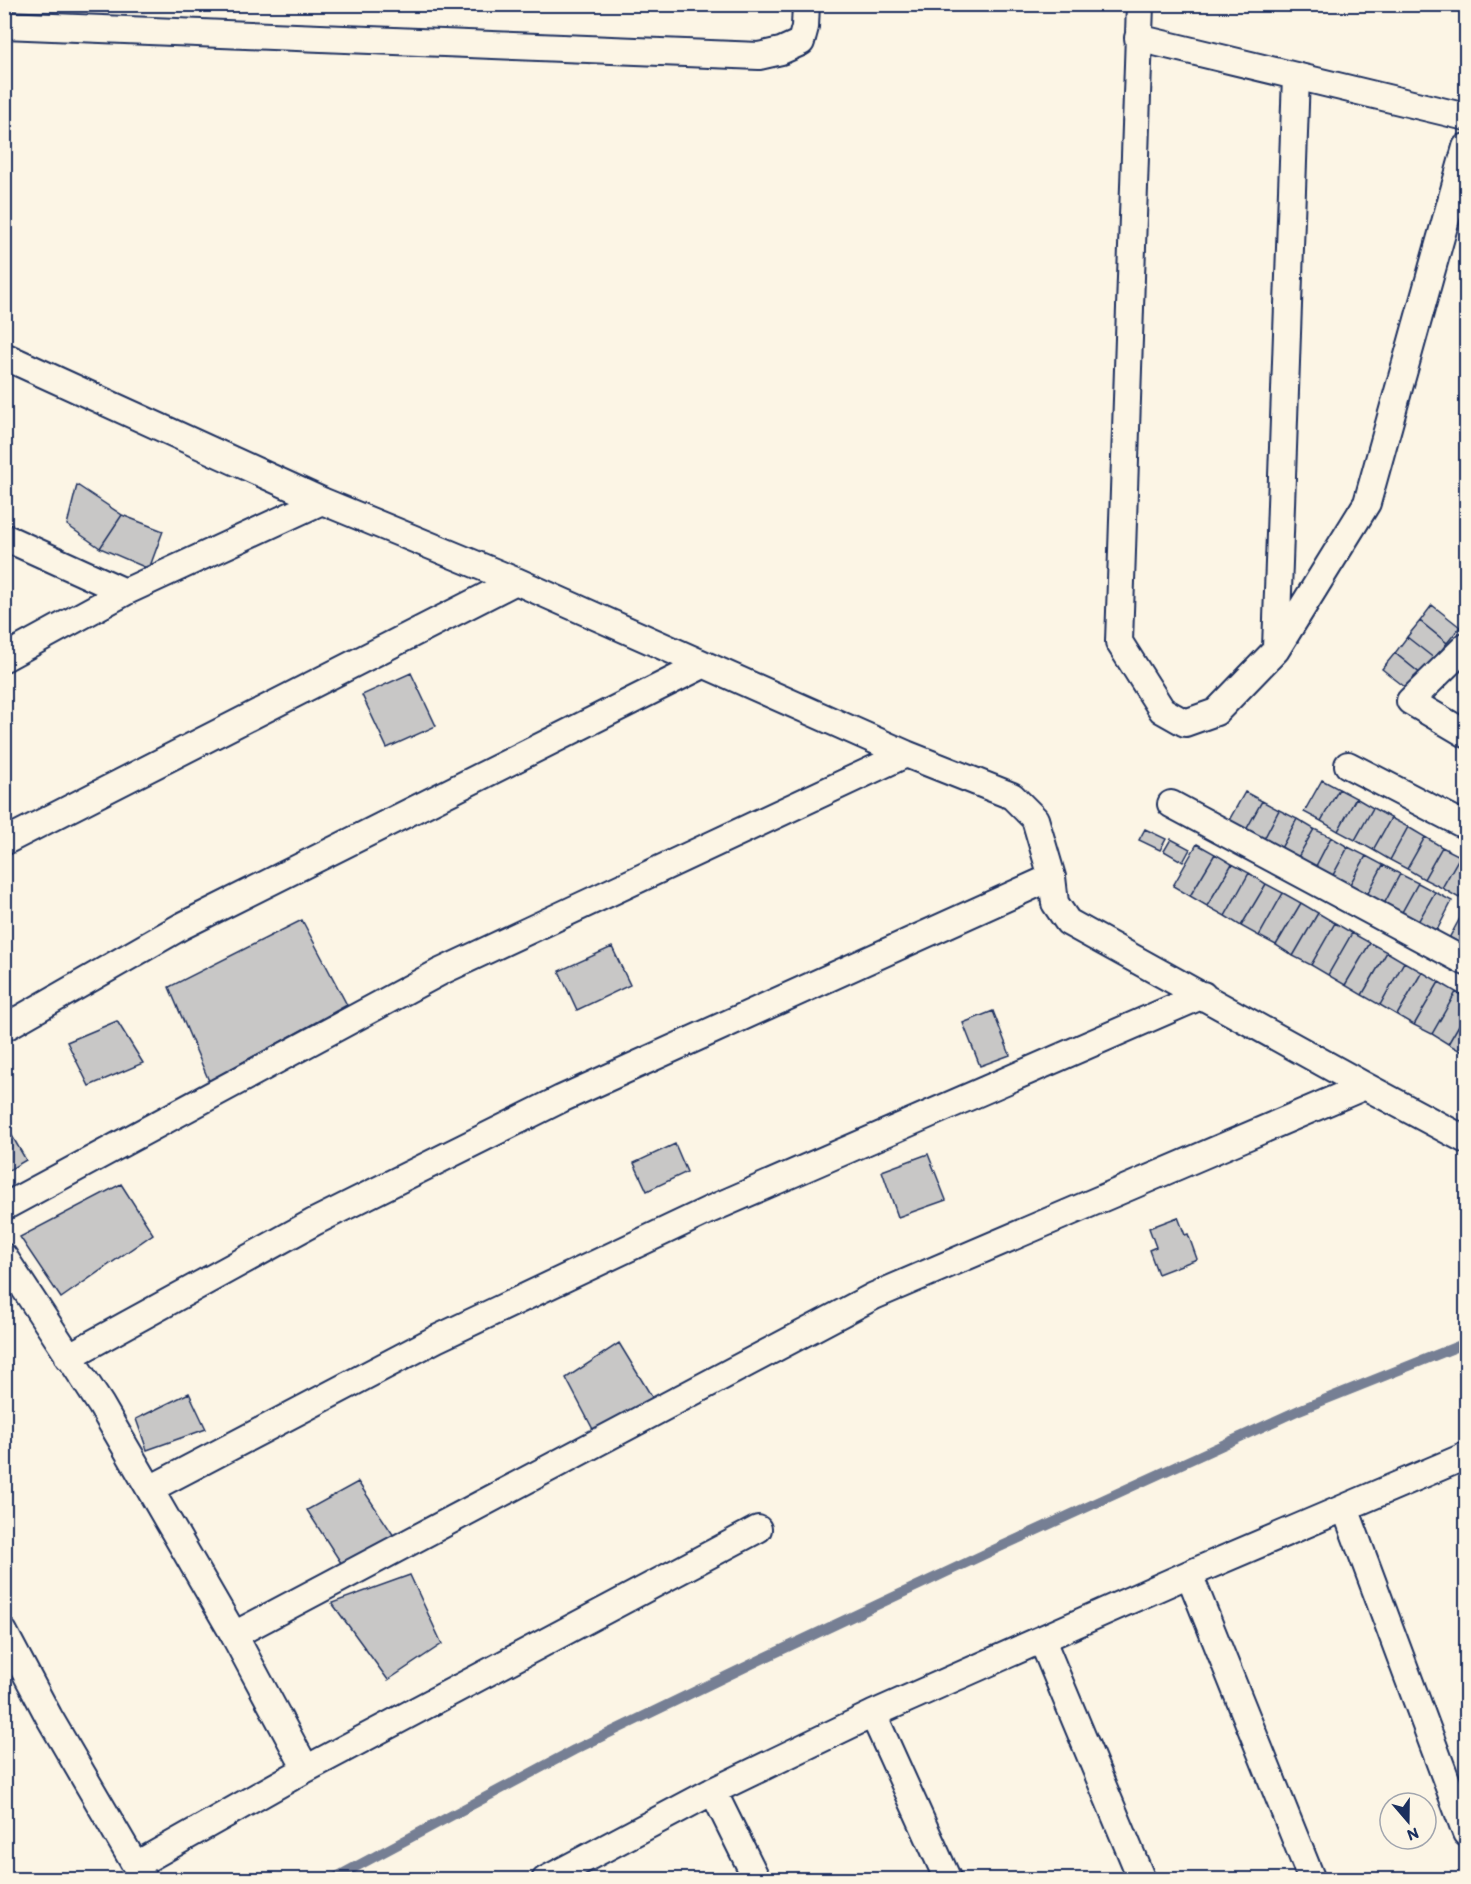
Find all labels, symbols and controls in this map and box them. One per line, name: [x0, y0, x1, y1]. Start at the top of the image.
north arrow: [1378, 1791, 1438, 1851]
text: N: [1405, 1824, 1421, 1845]

